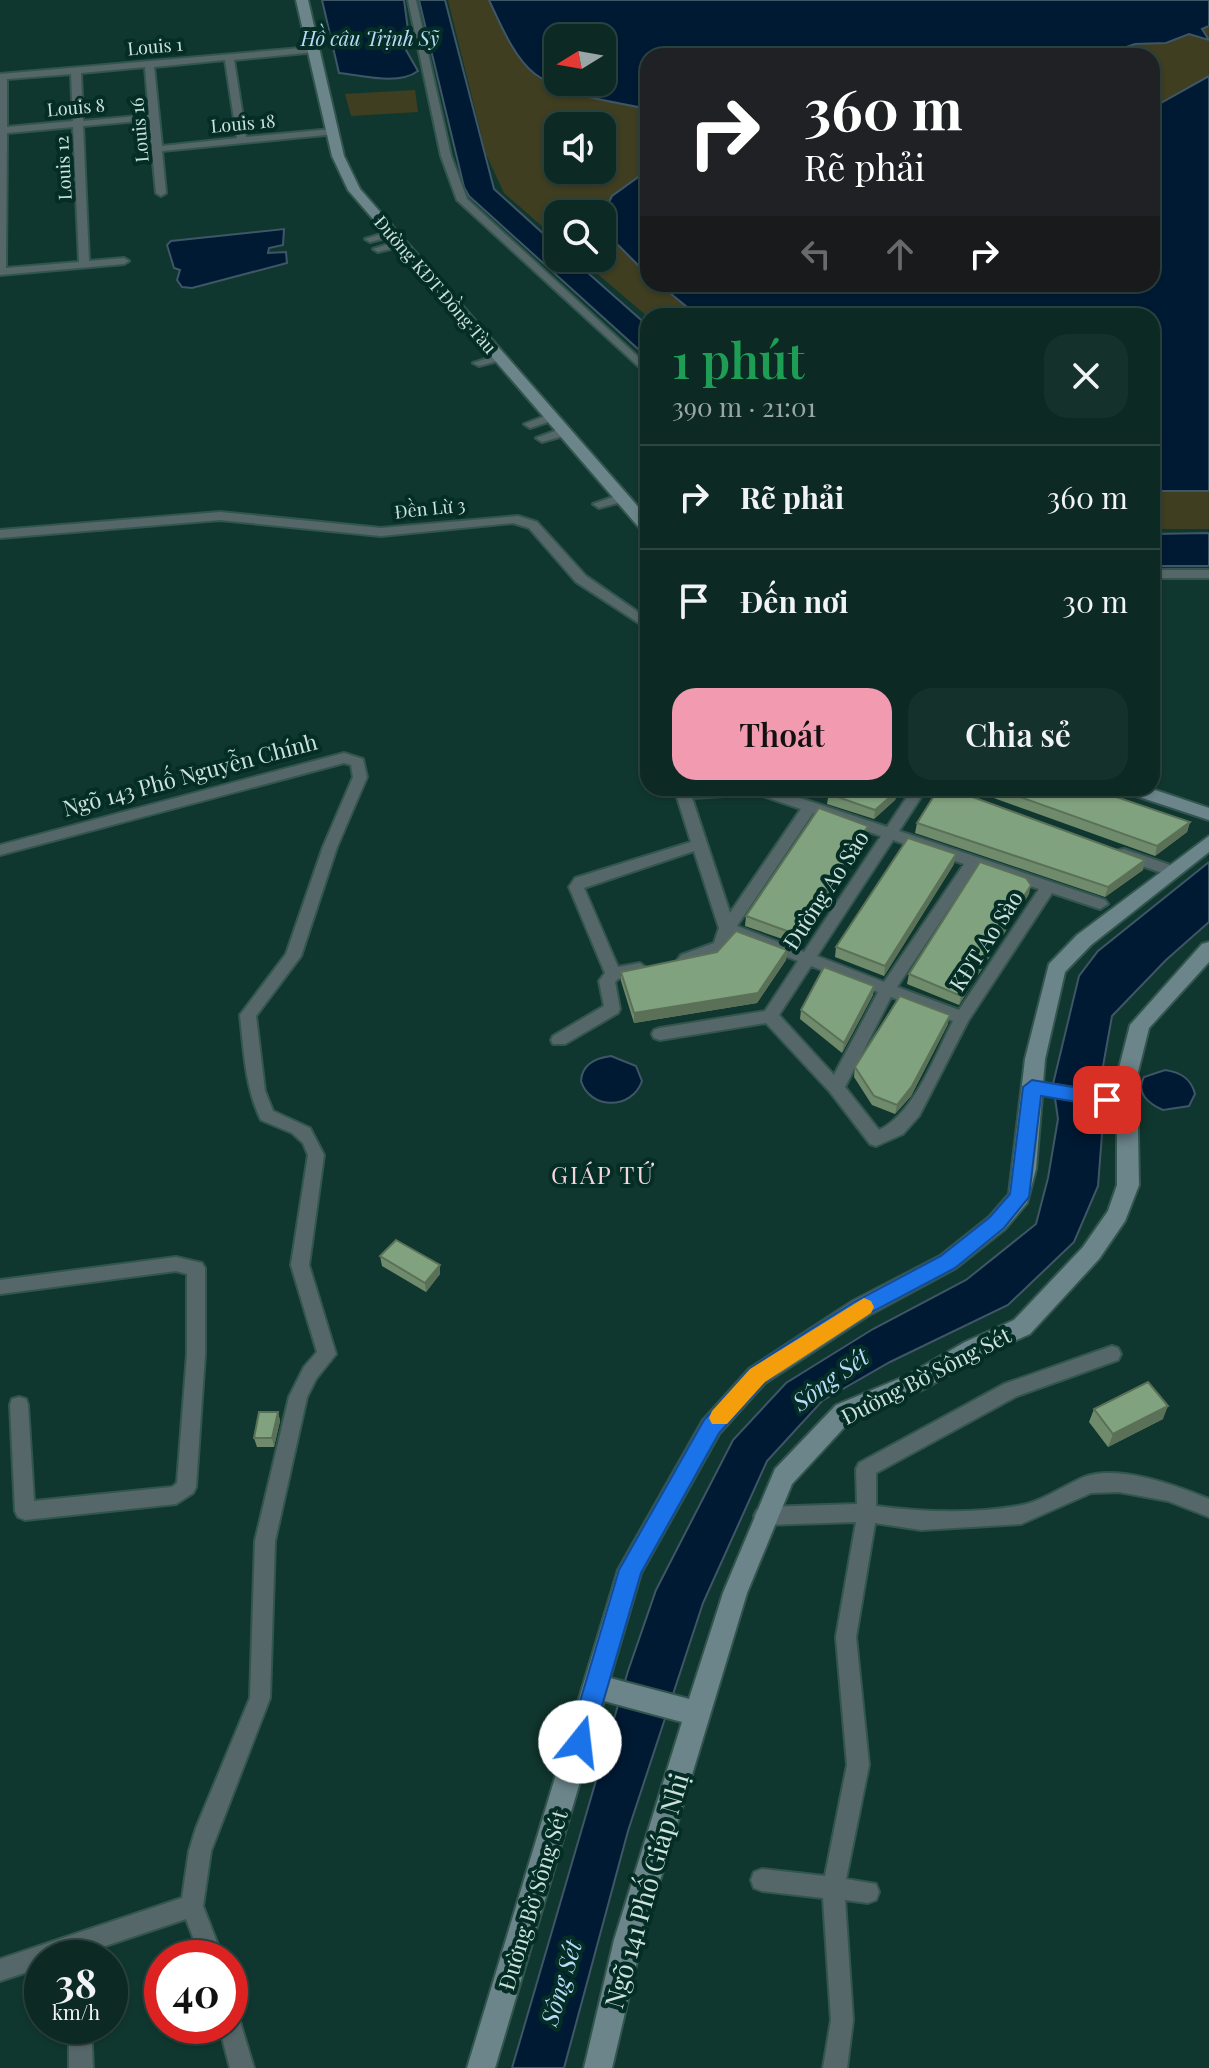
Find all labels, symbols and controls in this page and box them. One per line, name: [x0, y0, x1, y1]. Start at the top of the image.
water label: Hồ câu Trịnh Sỹ: [300, 23, 441, 51]
north arrow: [544, 24, 616, 96]
map controls: [544, 24, 616, 272]
street label: Louis 1: [126, 32, 184, 60]
text: 360 m: [804, 70, 963, 145]
icon: right: [672, 80, 776, 184]
street label: Louis 8: [46, 93, 106, 121]
street label: Louis 16: [124, 97, 154, 163]
street label: Louis 18: [210, 108, 276, 138]
button: sound: [544, 112, 616, 184]
street label: Louis 12: [49, 135, 77, 201]
text: Rẽ phải: [804, 142, 925, 190]
button: search: [544, 200, 616, 272]
street label: Đường KĐT Đồng Tàu: [369, 209, 504, 359]
icon: left: [794, 232, 838, 276]
icon: ahead: [878, 232, 922, 276]
icon: right: [962, 232, 1006, 276]
text: 1 phút: [672, 327, 805, 391]
button: close: [1044, 334, 1128, 418]
text: 390 m · 21:01: [672, 389, 816, 424]
icon: right: [672, 475, 716, 519]
text: Rẽ phải: [740, 477, 844, 517]
text: 360 m: [1047, 477, 1128, 517]
street label: Đền Lừ 3: [393, 490, 466, 524]
icon: arrive: [672, 579, 716, 623]
text: Đến nơi: [740, 581, 848, 621]
text: 30 m: [1062, 581, 1128, 621]
button: Thoát: [672, 688, 892, 780]
button: Chia sẻ: [908, 688, 1128, 780]
street label: Ngõ 143 Phố Nguyễn Chính: [59, 725, 320, 822]
street label: Đường Ao Sào: [775, 824, 875, 955]
street label: KĐT Ao Sào: [941, 884, 1029, 997]
pin: [1073, 1066, 1141, 1134]
icon: arrive: [1085, 1078, 1129, 1122]
district label: GIÁP TỨ: [551, 1158, 655, 1190]
street label: Đường Bờ Sông Sét: [836, 1319, 1017, 1431]
water label: Sông Sét: [784, 1339, 875, 1418]
position arrow: [538, 1700, 622, 1784]
street label: Ngõ 141 Phố Giáp Nhị: [594, 1768, 696, 2012]
street label: Đường Bờ Sông Sét: [493, 1807, 573, 1993]
water label: Sông Sét: [535, 1937, 589, 2029]
speed limit sign: 40: [144, 1940, 248, 2044]
text: 38: [55, 1955, 97, 2008]
text: km/h: [52, 1998, 100, 2025]

